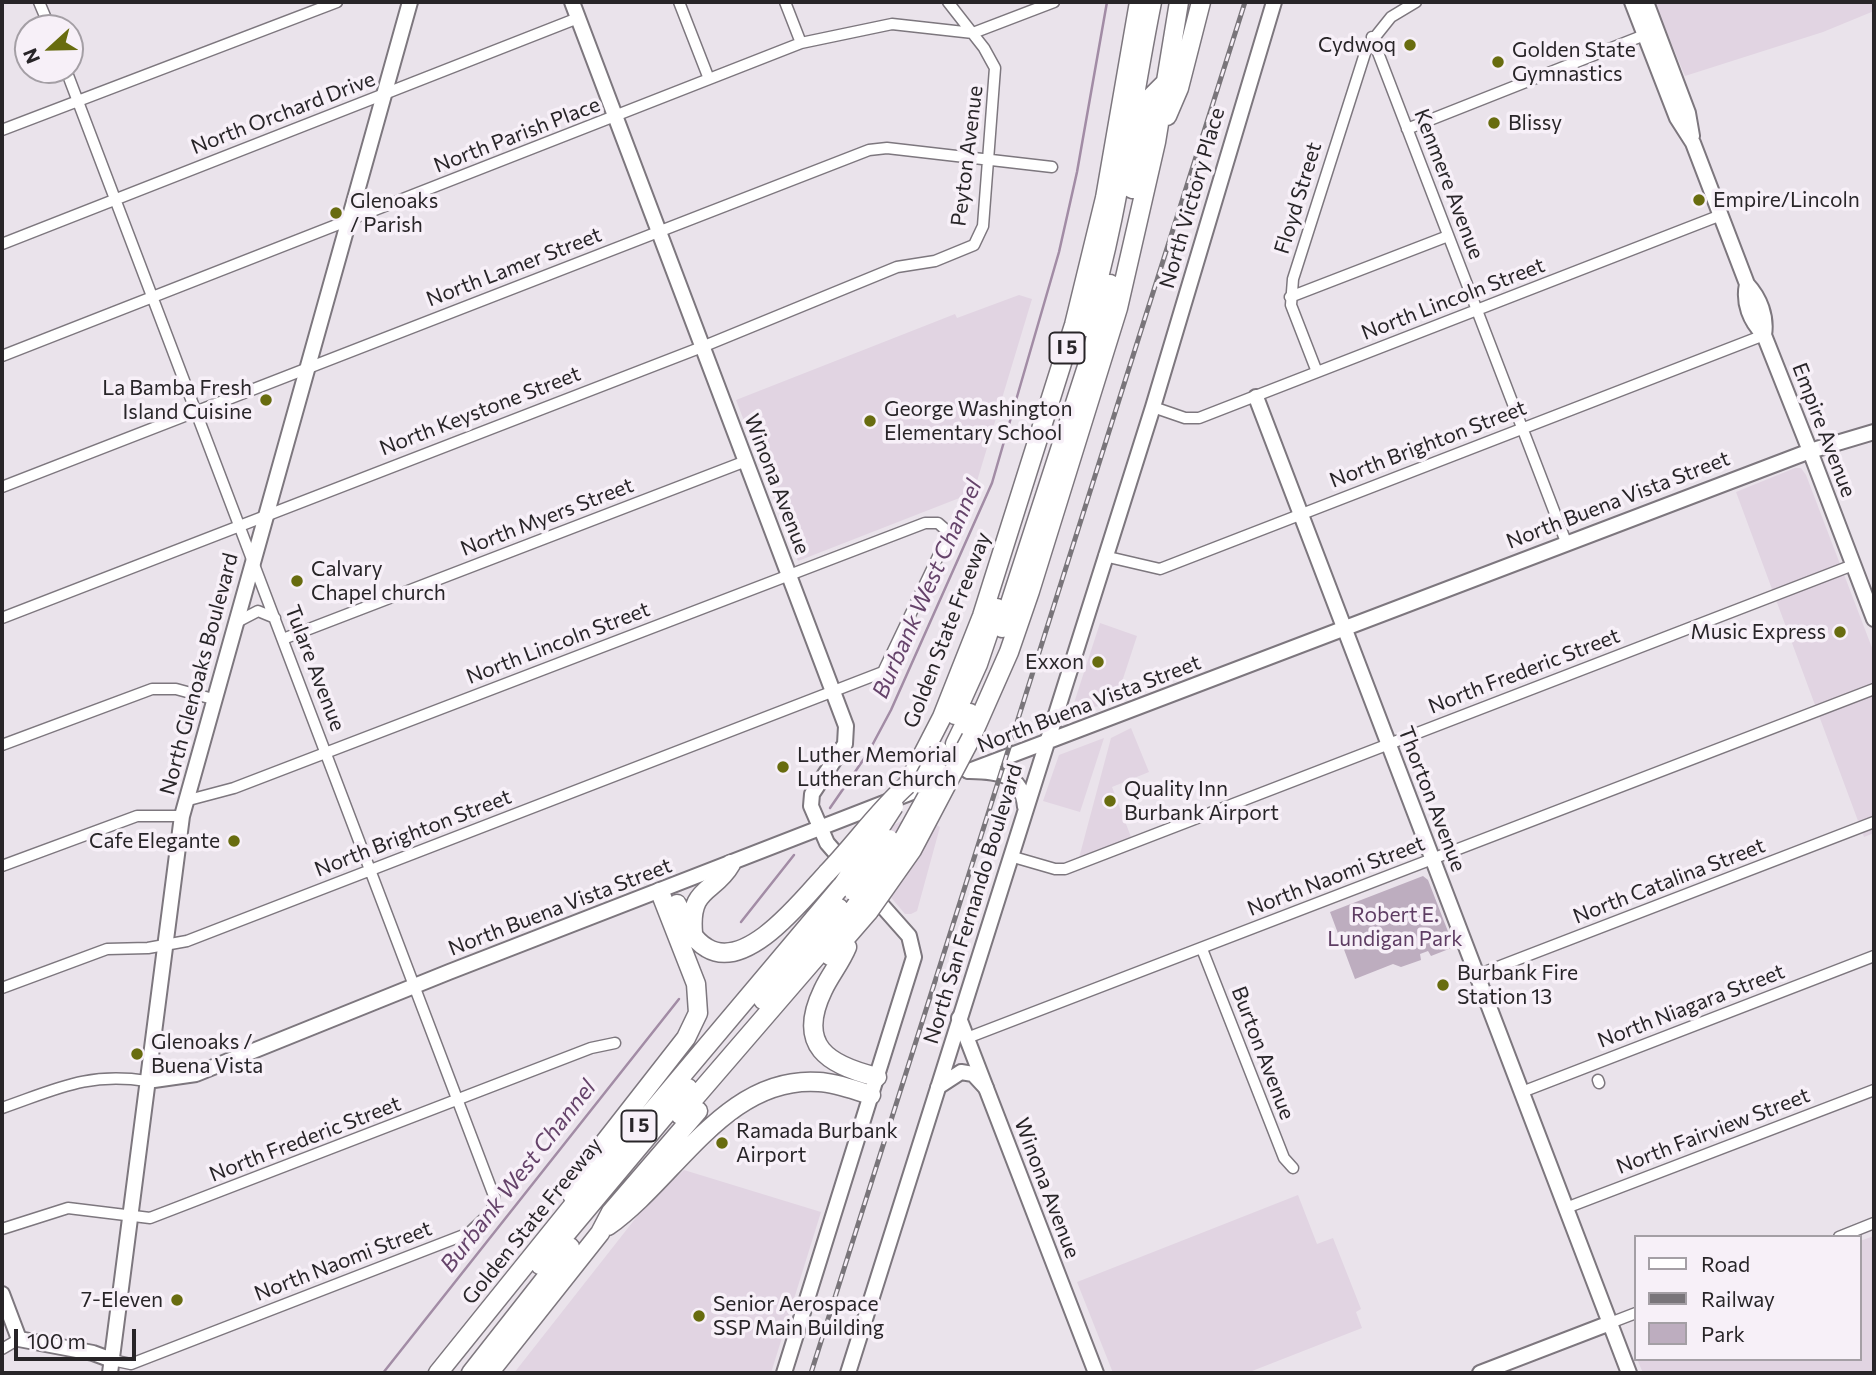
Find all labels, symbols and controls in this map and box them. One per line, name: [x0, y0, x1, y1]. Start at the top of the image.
north arrow: [14, 14, 84, 84]
place label: Cydwoq: [1318, 32, 1396, 58]
marker: Cydwoq: [1402, 37, 1418, 53]
place label: Golden State Gymnastics: [1512, 37, 1636, 87]
text: N: [18, 45, 44, 67]
marker: Golden State Gymnastics: [1490, 54, 1506, 70]
street label: North Orchard Drive: [187, 66, 379, 160]
street label: Peyton Avenue: [946, 84, 988, 228]
street label: North Parish Place: [430, 92, 604, 178]
street label: North Victory Place: [1154, 105, 1230, 291]
street label: Kenmere Avenue: [1409, 105, 1489, 263]
place label: Blissy: [1508, 110, 1562, 136]
marker: Blissy: [1486, 115, 1502, 131]
street label: Floyd Street: [1269, 139, 1327, 257]
place label: Empire/Lincoln: [1713, 187, 1860, 213]
place label: Glenoaks / Parish: [350, 188, 438, 238]
marker: Empire/Lincoln: [1691, 192, 1707, 208]
marker: Glenoaks / Parish: [328, 205, 344, 221]
street label: North Lamer Street: [423, 222, 605, 312]
street label: North Lincoln Street: [1358, 252, 1548, 346]
road number: I 5: [1050, 332, 1084, 364]
street label: Empire Avenue: [1787, 359, 1861, 501]
street label: North Keystone Street: [376, 361, 584, 461]
place label: La Bamba Fresh Island Cuisine: [102, 375, 252, 425]
marker: La Bamba Fresh Island Cuisine: [258, 392, 274, 408]
street label: North Brighton Street: [1326, 395, 1530, 493]
place label: George Washington Elementary School: [884, 396, 1072, 446]
street label: Winona Avenue: [739, 410, 815, 558]
marker: George Washington Elementary School: [862, 413, 878, 429]
street label: North Buena Vista Street: [1503, 446, 1733, 554]
street label: North Myers Street: [457, 472, 637, 562]
water label: Burbank West Channel: [866, 475, 988, 703]
street label: Golden State Freeway: [898, 529, 996, 731]
street label: North Glenoaks Boulevard: [155, 550, 243, 798]
place label: Calvary Chapel church: [311, 556, 446, 606]
marker: Calvary Chapel church: [289, 573, 305, 589]
street label: North Lincoln Street: [463, 596, 653, 690]
street label: Tulare Avenue: [279, 601, 351, 735]
place label: Music Express: [1691, 619, 1826, 645]
street label: North Frederic Street: [1425, 623, 1623, 719]
marker: Music Express: [1832, 624, 1848, 640]
place label: Exxon: [1025, 649, 1084, 675]
street label: North Buena Vista Street: [974, 650, 1204, 758]
marker: Exxon: [1090, 654, 1106, 670]
street label: Thorton Avenue: [1393, 723, 1471, 875]
place label: Luther Memorial Lutheran Church: [797, 742, 957, 792]
marker: Luther Memorial Lutheran Church: [775, 759, 791, 775]
street label: North San Fernando Boulevard: [918, 761, 1028, 1047]
place label: Quality Inn Burbank Airport: [1124, 776, 1279, 826]
street label: North Brighton Street: [311, 784, 515, 882]
marker: Quality Inn Burbank Airport: [1102, 793, 1118, 809]
place label: Cafe Elegante: [89, 828, 220, 854]
street label: North Naomi Street: [1244, 831, 1428, 921]
marker: Cafe Elegante: [226, 833, 242, 849]
street label: North Catalina Street: [1569, 833, 1769, 929]
street label: North Buena Vista Street: [445, 853, 675, 961]
park label: Robert E. Lundigan Park: [1327, 902, 1463, 952]
street label: North Niagara Street: [1594, 959, 1788, 1053]
place label: Burbank Fire Station 13: [1457, 960, 1578, 1010]
marker: Burbank Fire Station 13: [1435, 977, 1451, 993]
street label: Burton Avenue: [1226, 983, 1300, 1123]
place label: Glenoaks / Buena Vista: [151, 1029, 263, 1079]
marker: Glenoaks / Buena Vista: [129, 1046, 145, 1062]
water label: Burbank West Channel: [434, 1074, 602, 1278]
street label: North Fairview Street: [1613, 1083, 1813, 1179]
street label: North Frederic Street: [206, 1091, 404, 1187]
road number: I 5: [622, 1110, 656, 1142]
street label: Winona Avenue: [1009, 1114, 1085, 1262]
place label: Ramada Burbank Airport: [736, 1118, 898, 1168]
street label: Golden State Freeway: [457, 1132, 607, 1310]
marker: Ramada Burbank Airport: [714, 1135, 730, 1151]
street label: North Naomi Street: [251, 1216, 435, 1306]
legend: [1634, 1235, 1862, 1361]
text: Road: [1701, 1251, 1750, 1276]
text: Railway: [1701, 1286, 1775, 1311]
place label: 7-Eleven: [81, 1287, 163, 1313]
place label: Senior Aerospace SSP Main Building: [713, 1291, 884, 1341]
marker: 7-Eleven: [169, 1292, 185, 1308]
marker: Senior Aerospace SSP Main Building: [691, 1308, 707, 1324]
scale bar: [18, 1316, 140, 1360]
text: Park: [1701, 1321, 1745, 1346]
text: 100 m: [27, 1328, 86, 1353]

